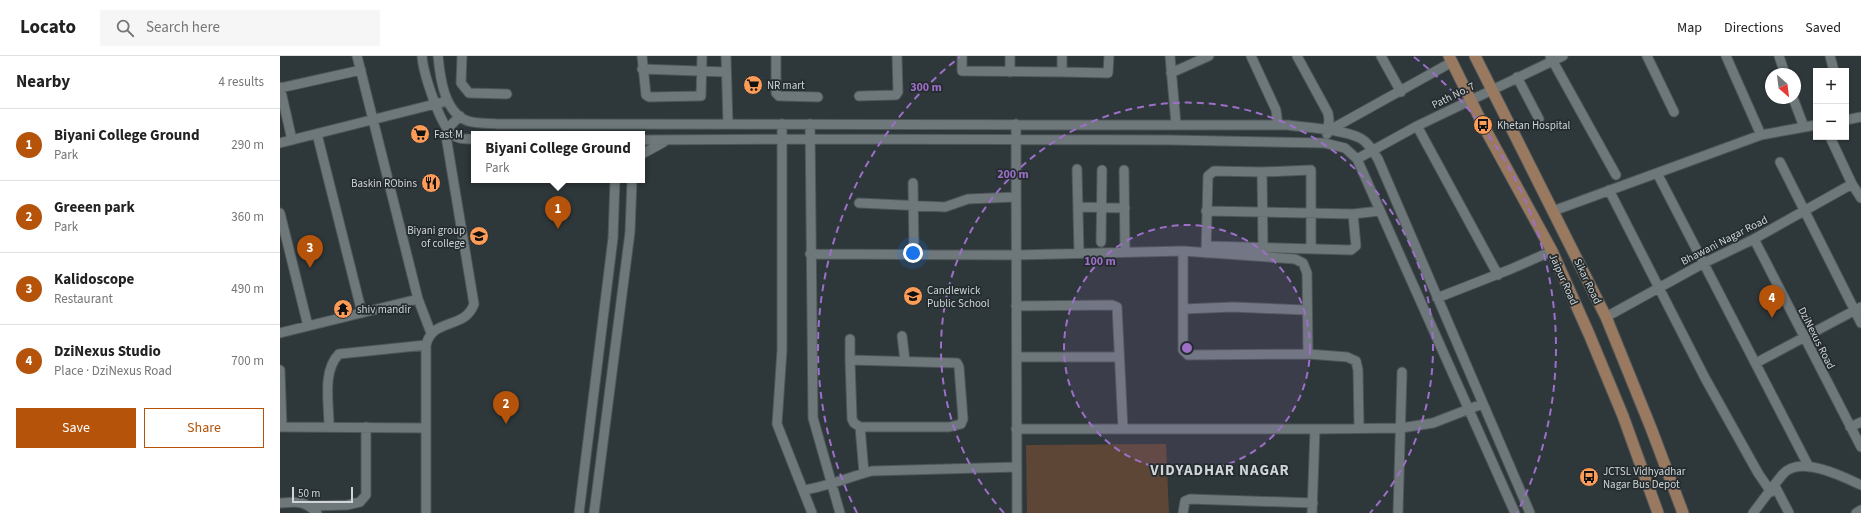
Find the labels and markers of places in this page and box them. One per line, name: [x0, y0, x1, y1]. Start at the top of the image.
supermarket icon: NR mart: [742, 74, 764, 96]
place label: NR mart: [767, 78, 805, 93]
bus stop icon: Khetan Hospital: [1472, 114, 1494, 136]
place label: Khetan Hospital: [1497, 118, 1571, 133]
supermarket icon: Fast M: [409, 123, 431, 145]
place label: Fast M: [434, 127, 463, 142]
restaurant icon: Baskin RObins: [420, 172, 442, 194]
place label: Baskin RObins: [351, 176, 417, 191]
pin: 1: [545, 196, 571, 229]
place label: Biyani group of college: [407, 223, 466, 251]
school or university icon: Biyani group of college: [468, 225, 490, 247]
pin: 3: [297, 235, 323, 268]
place label: Candlewick Public School: [927, 283, 990, 311]
school or university icon: Candlewick Public School: [902, 285, 924, 307]
pin: 4: [1759, 285, 1785, 318]
temple icon: shiv mandir: [332, 298, 354, 320]
place label: shiv mandir: [357, 302, 411, 317]
centre of rings: [1180, 341, 1194, 355]
pin: 2: [493, 391, 519, 424]
place label: JCTSL Vidhyadhar Nagar Bus Depot: [1603, 464, 1686, 492]
bus stop icon: JCTSL Vidhyadhar Nagar Bus Depot: [1578, 466, 1600, 488]

